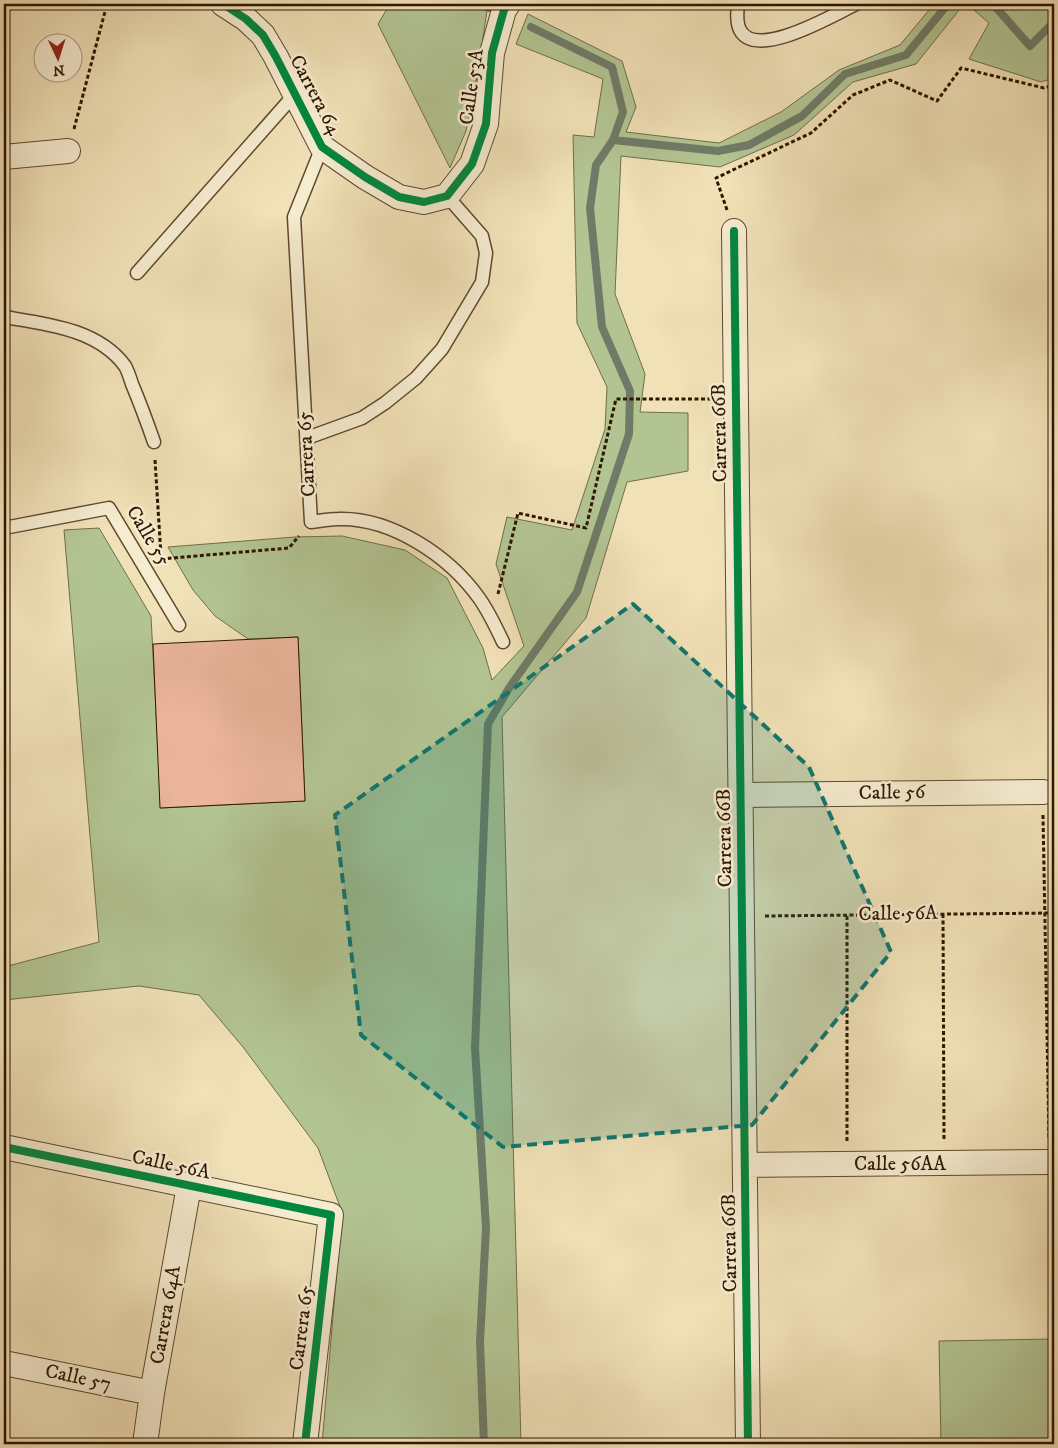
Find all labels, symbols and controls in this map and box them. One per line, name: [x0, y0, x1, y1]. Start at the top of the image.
north arrow: [32, 32, 82, 82]
street label: Calle 53A: [454, 47, 490, 127]
street label: Carrera 64: [284, 51, 347, 140]
text: N: [52, 61, 65, 79]
street label: Carrera 66B: [707, 383, 733, 483]
street label: Carrera 65: [292, 411, 322, 497]
street label: Calle 55: [120, 501, 176, 571]
street label: Calle 56: [858, 780, 926, 806]
street label: Carrera 66B: [712, 788, 738, 888]
street label: Calle 56A: [858, 901, 938, 927]
street label: Calle 56A: [130, 1145, 213, 1186]
street label: Calle 56AA: [854, 1152, 946, 1177]
street label: Carrera 66B: [717, 1193, 743, 1293]
street label: Carrera 64A: [145, 1263, 187, 1366]
street label: Carrera 65: [284, 1284, 320, 1372]
street label: Calle 57: [43, 1359, 113, 1397]

